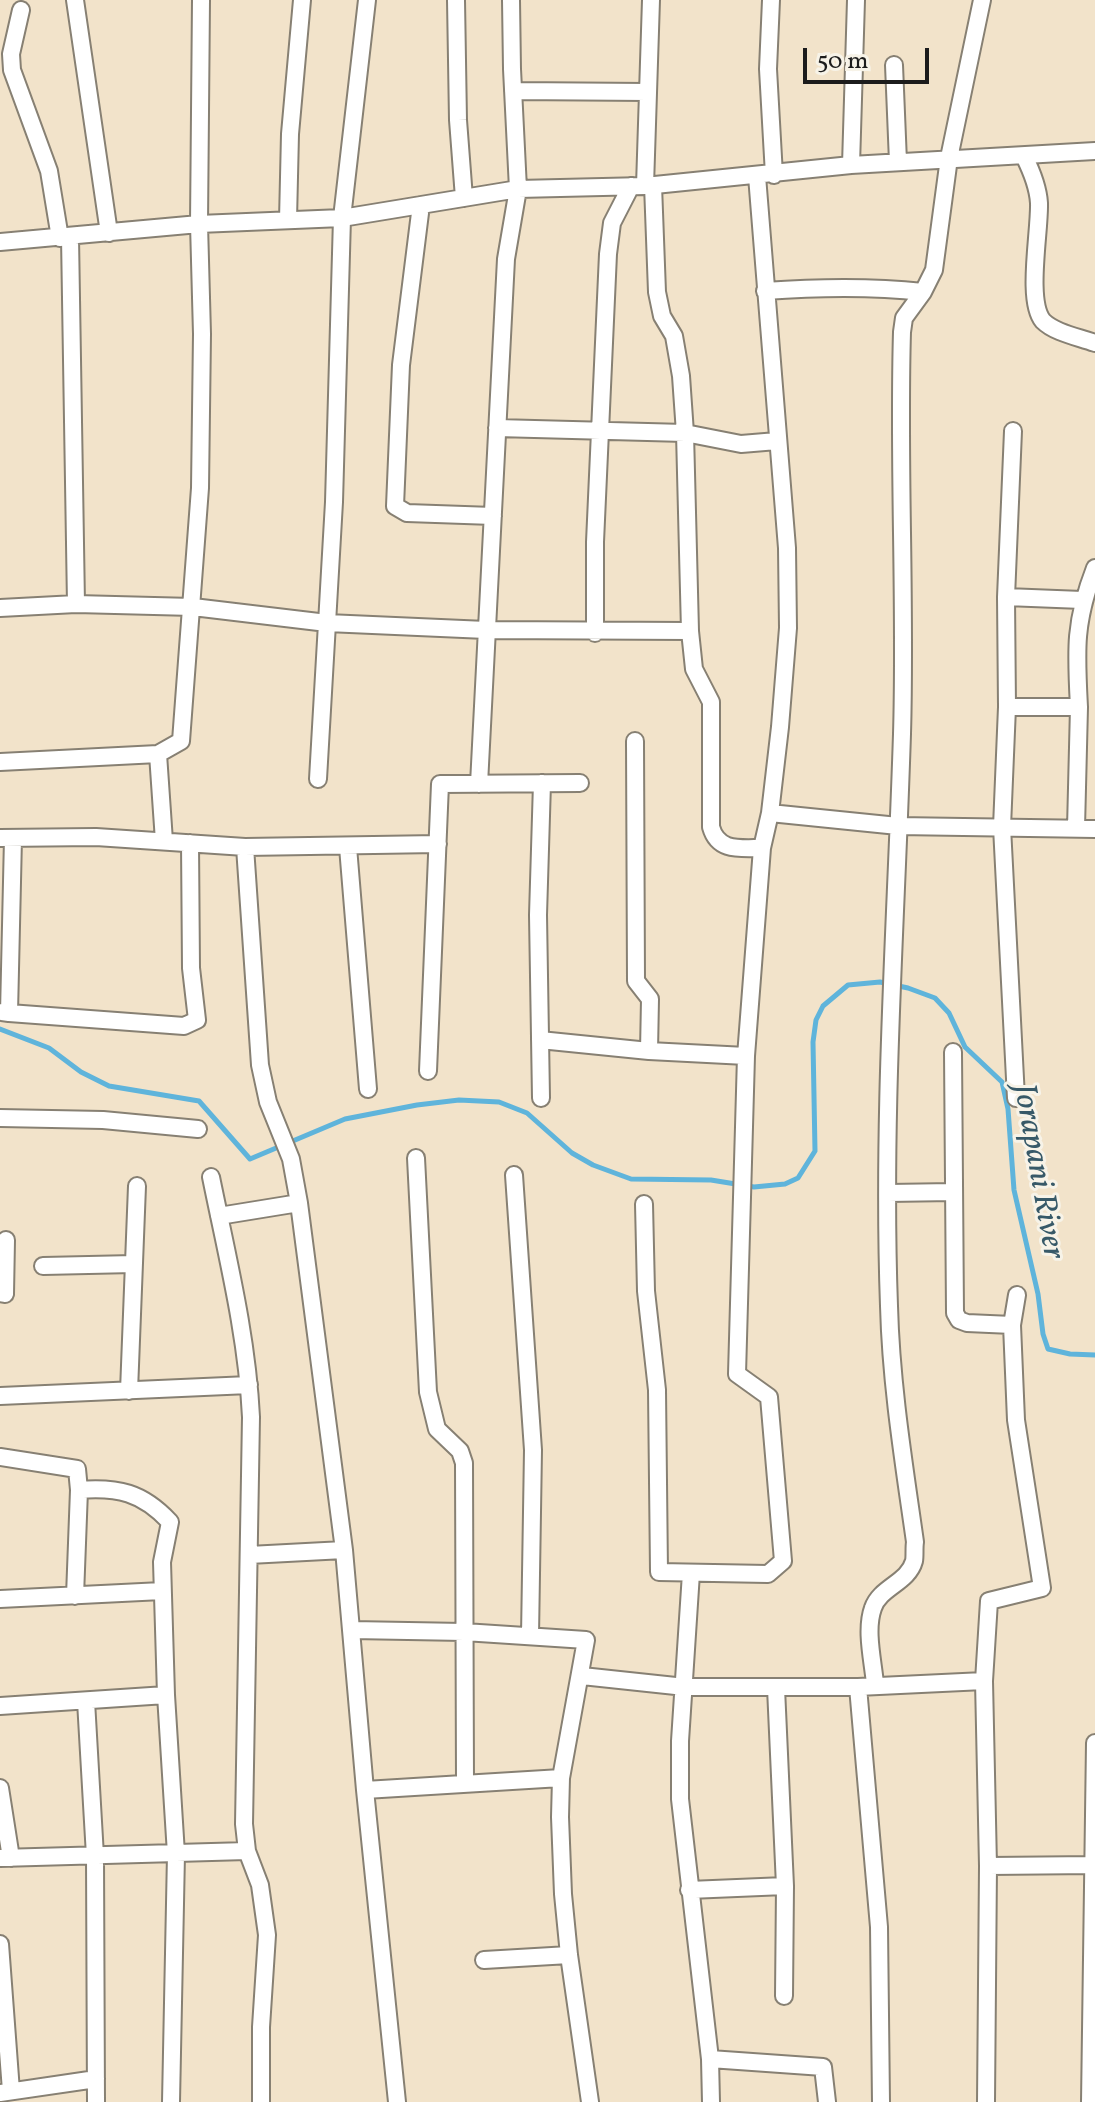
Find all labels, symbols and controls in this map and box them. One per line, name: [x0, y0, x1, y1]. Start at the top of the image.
scale bar: [807, 32, 933, 82]
text: 50 m: [817, 45, 869, 79]
water label: Jorapani River: [1002, 1081, 1070, 1263]

